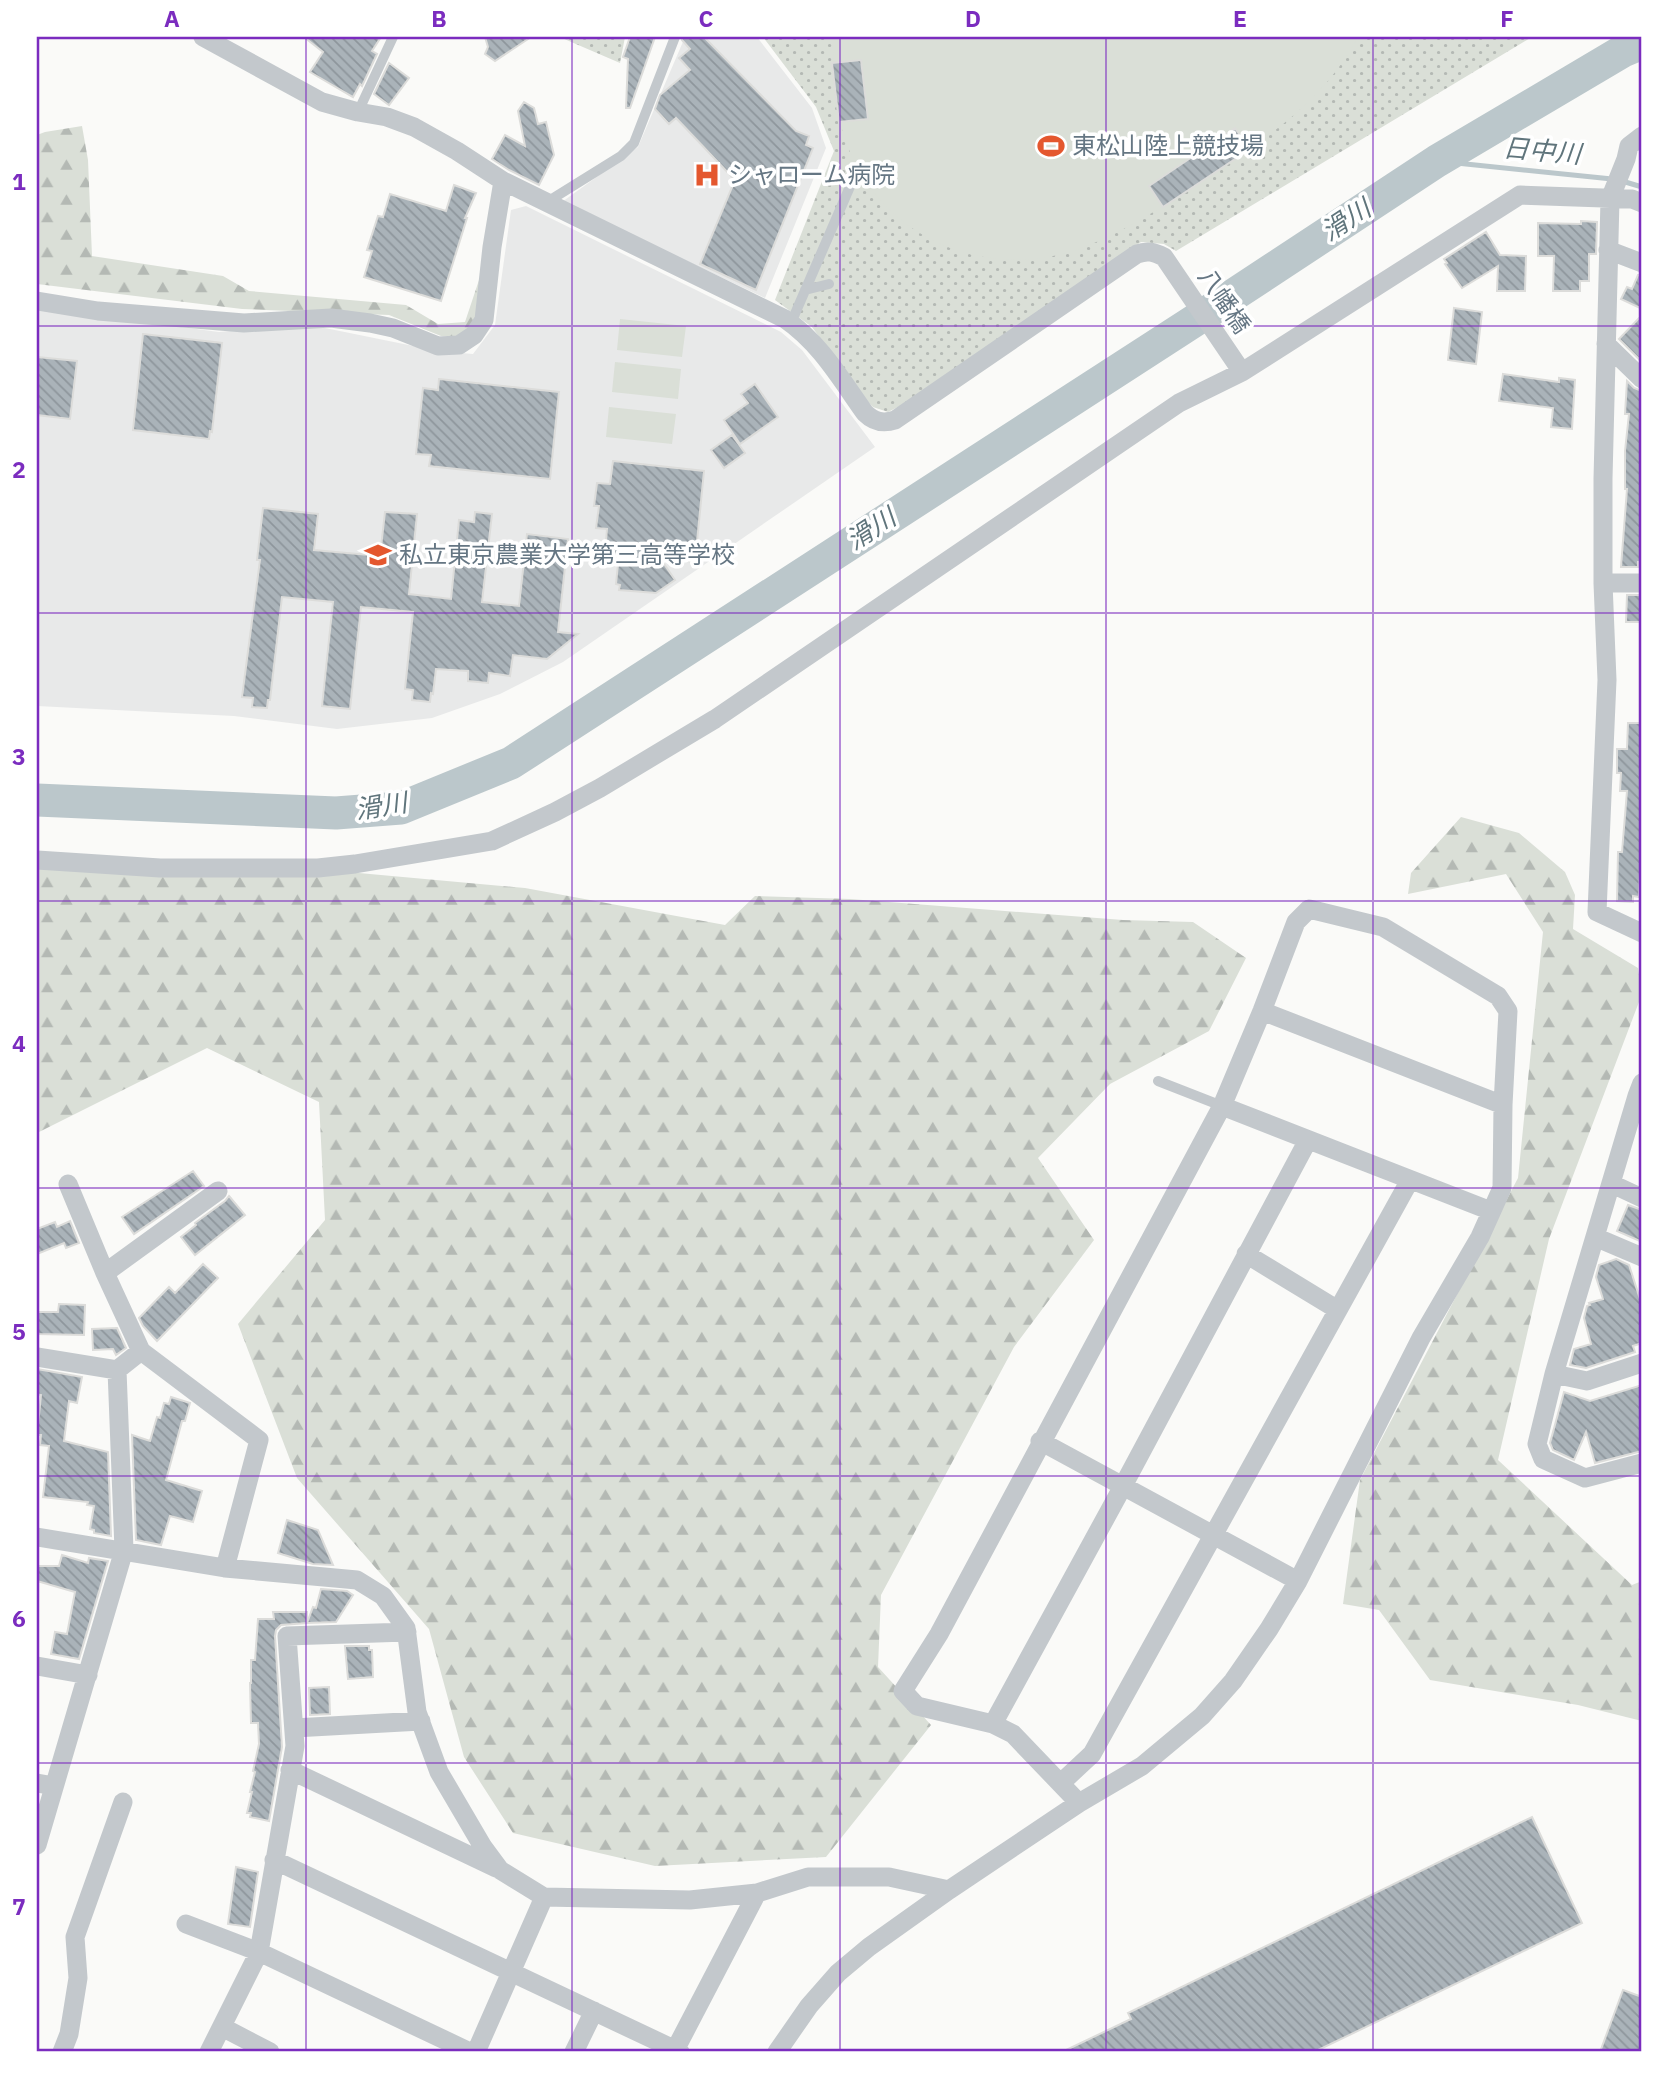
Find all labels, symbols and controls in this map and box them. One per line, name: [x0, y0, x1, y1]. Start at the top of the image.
text: A: [164, 3, 180, 33]
text: B: [431, 3, 447, 33]
text: C: [699, 3, 714, 33]
text: D: [965, 3, 981, 33]
text: E: [1233, 3, 1247, 33]
text: F: [1500, 3, 1514, 33]
place label: 東松山陸上競技場: [1072, 129, 1264, 161]
water label: 日中川: [1502, 130, 1585, 171]
sports icon: 東松山陸上競技場: [1036, 131, 1066, 161]
place label: シャローム病院: [728, 158, 895, 190]
hospital icon: シャローム病院: [692, 160, 722, 190]
text: 1: [12, 166, 26, 196]
water label: 滑川: [1314, 189, 1379, 248]
street label: 八幡橋: [1191, 262, 1258, 339]
text: 2: [12, 454, 26, 484]
water label: 滑川: [839, 498, 904, 557]
place label: 私立東京農業大学第三高等学校: [399, 538, 735, 570]
school or university icon: 私立東京農業大学第三高等学校: [363, 540, 393, 570]
text: 3: [12, 741, 26, 771]
water label: 滑川: [352, 784, 412, 826]
text: 4: [12, 1028, 26, 1058]
text: 5: [12, 1316, 26, 1346]
text: 6: [12, 1603, 26, 1633]
text: 7: [12, 1891, 26, 1921]

